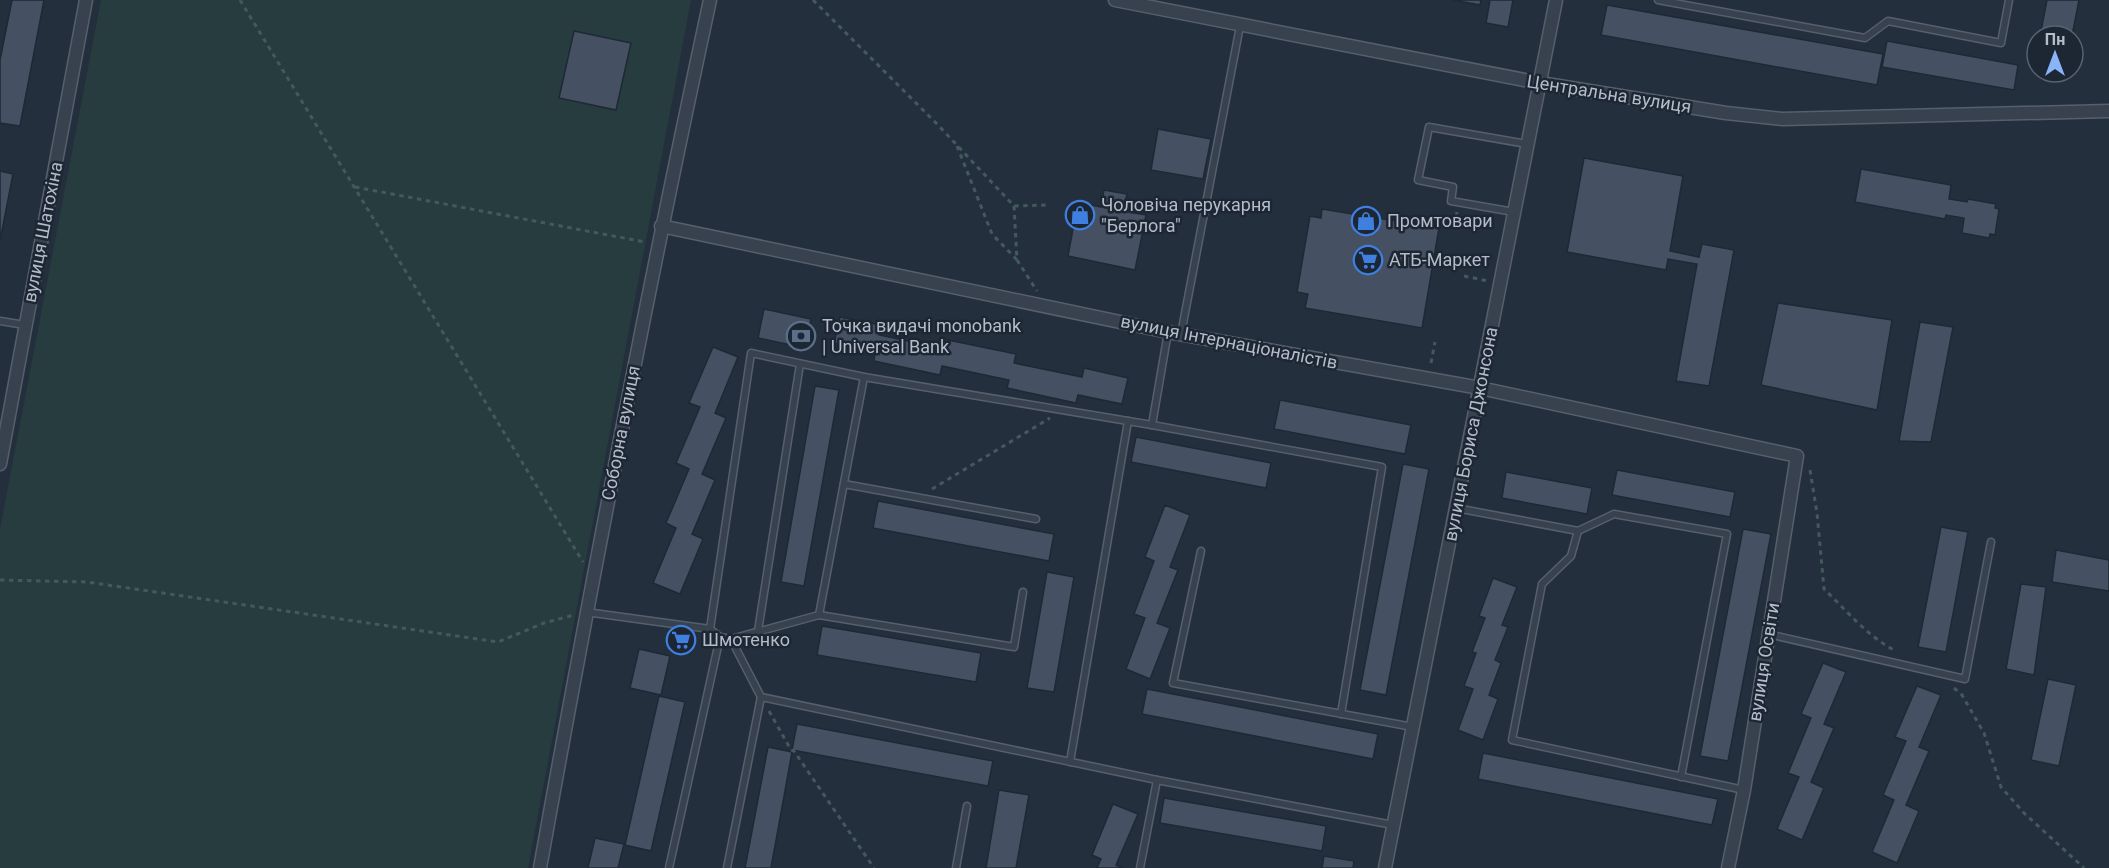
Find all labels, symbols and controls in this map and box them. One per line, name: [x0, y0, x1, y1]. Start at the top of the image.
north arrow: [2025, 24, 2085, 84]
text: Пн: [2045, 30, 2065, 49]
street label: Центральна вулиця: [1525, 70, 1693, 117]
street label: вулиця Шатохіна: [19, 160, 66, 304]
place label: Чоловіча перукарня "Берлога": [1101, 194, 1271, 236]
shop icon: Чоловіча перукарня "Берлога": [1064, 199, 1096, 231]
shop icon: Промтовари: [1350, 205, 1382, 237]
place label: Промтовари: [1387, 210, 1493, 231]
supermarket icon: АТБ-Маркет: [1352, 244, 1384, 276]
place label: АТБ-Маркет: [1389, 249, 1490, 270]
street label: вулиця Інтернаціоналістів: [1119, 310, 1339, 373]
place label: Точка видачі monobank | Universal Bank: [822, 315, 1022, 357]
bank icon: Точка видачі monobank | Universal Bank: [785, 320, 817, 352]
street label: вулиця Бориса Джонсона: [1439, 325, 1502, 543]
street label: Соборна вулиця: [597, 364, 644, 502]
street label: вулиця Освіти: [1744, 601, 1783, 723]
supermarket icon: Шмотенко: [665, 624, 697, 656]
place label: Шмотенко: [702, 629, 790, 650]

